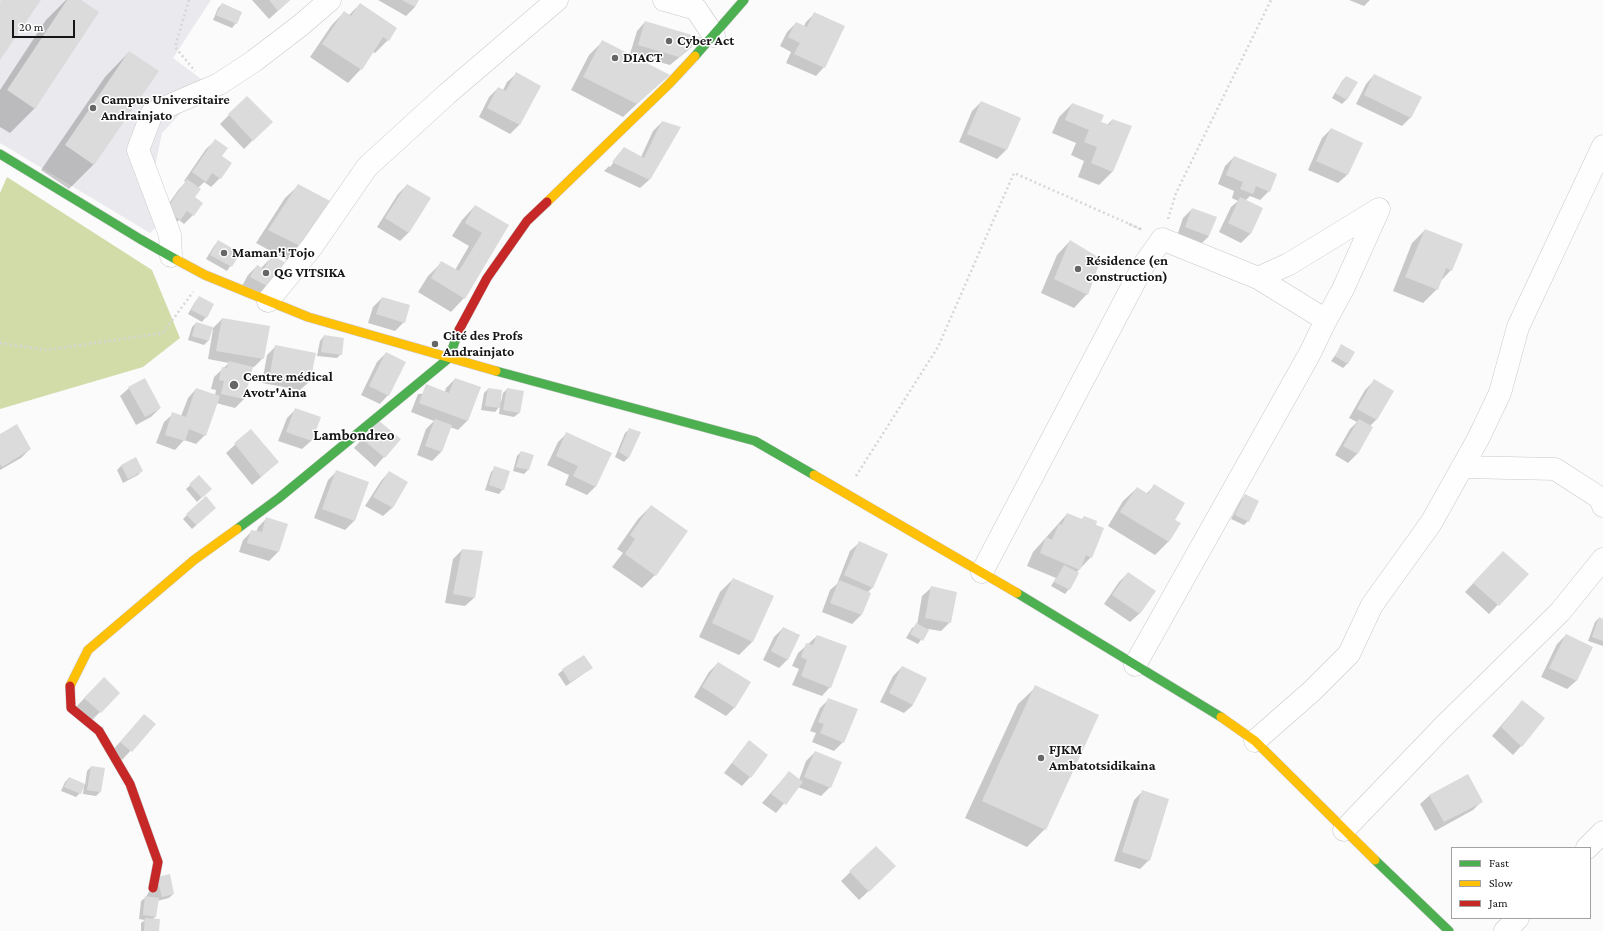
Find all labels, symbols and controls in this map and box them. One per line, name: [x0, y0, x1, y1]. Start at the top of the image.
scale bar: [14, 12, 77, 38]
text: 20 m: [19, 20, 43, 34]
place label: Cyber Act: [677, 33, 734, 49]
marker: Cyber Act: [664, 36, 674, 46]
place label: DIACT: [623, 50, 662, 66]
marker: DIACT: [610, 53, 620, 63]
place label: Campus Universitaire Andrainjato: [101, 92, 230, 124]
marker: Campus Universitaire Andrainjato: [88, 103, 98, 113]
place label: Maman'i Tojo: [232, 245, 315, 261]
marker: Maman'i Tojo: [219, 248, 229, 258]
place label: Résidence (en construction): [1086, 253, 1168, 286]
marker: Résidence (en construction): [1073, 264, 1083, 274]
place label: QG VITSIKA: [274, 265, 345, 281]
marker: QG VITSIKA: [261, 268, 271, 278]
place label: Cité des Profs Andrainjato: [443, 328, 523, 360]
marker: Cité des Profs Andrainjato: [430, 339, 440, 349]
place label: Centre médical Avotr'Aina: [243, 369, 333, 402]
marker: Centre médical Avotr'Aina: [228, 379, 240, 391]
district label: Lambondreo: [313, 426, 395, 444]
place label: FJKM Ambatotsidikaina: [1049, 742, 1155, 774]
marker: FJKM Ambatotsidikaina: [1036, 753, 1046, 763]
legend: [1451, 847, 1591, 919]
text: Fast: [1489, 856, 1509, 870]
text: Slow: [1489, 876, 1513, 890]
text: Jam: [1489, 896, 1508, 910]

